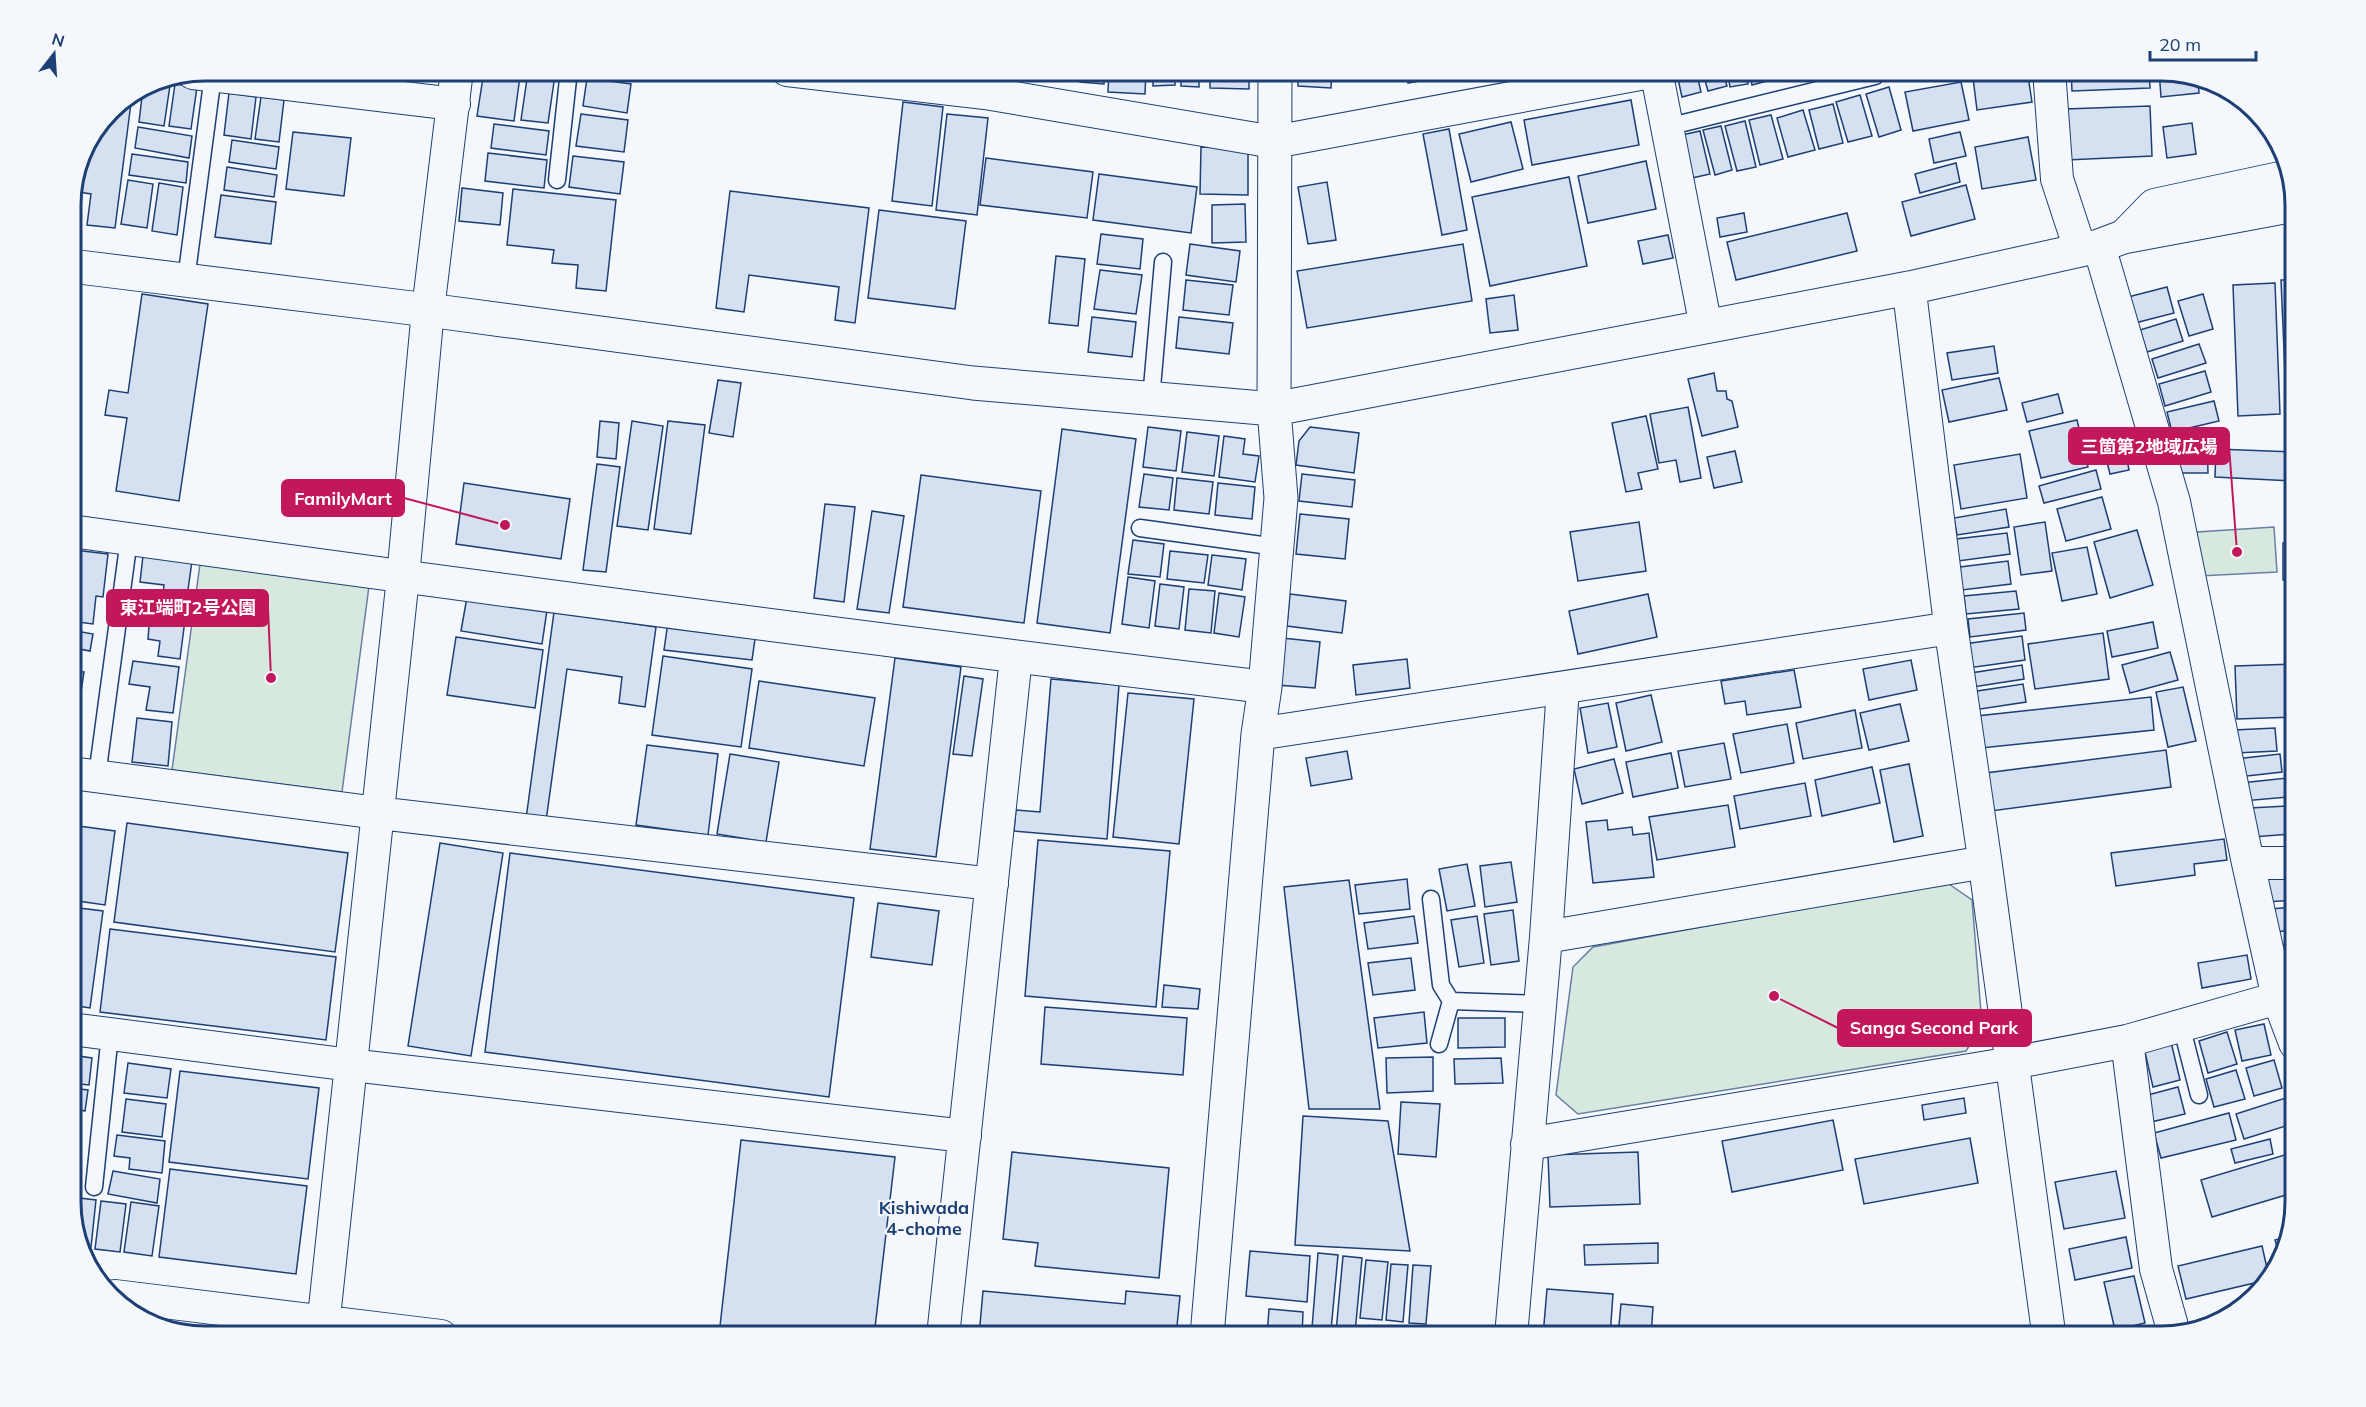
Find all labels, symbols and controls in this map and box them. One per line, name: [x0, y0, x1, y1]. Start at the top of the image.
north arrow: [24, 24, 84, 84]
scale bar: [2150, 24, 2256, 62]
text: N: [50, 28, 67, 51]
text: 20 m: [2159, 33, 2201, 56]
callout: 三箇第2地域広場: [2069, 428, 2229, 464]
text: 三箇第2地域広場: [2081, 435, 2217, 458]
callout: FamilyMart: [282, 480, 404, 516]
text: FamilyMart: [294, 487, 392, 510]
callout: 東江端町2号公園: [107, 590, 268, 626]
text: 東江端町2号公園: [120, 596, 256, 619]
callout: Sanga Second Park: [1838, 1010, 2031, 1046]
text: Sanga Second Park: [1850, 1016, 2019, 1039]
district label: Kishiwada 4-chome: [879, 1196, 969, 1240]

